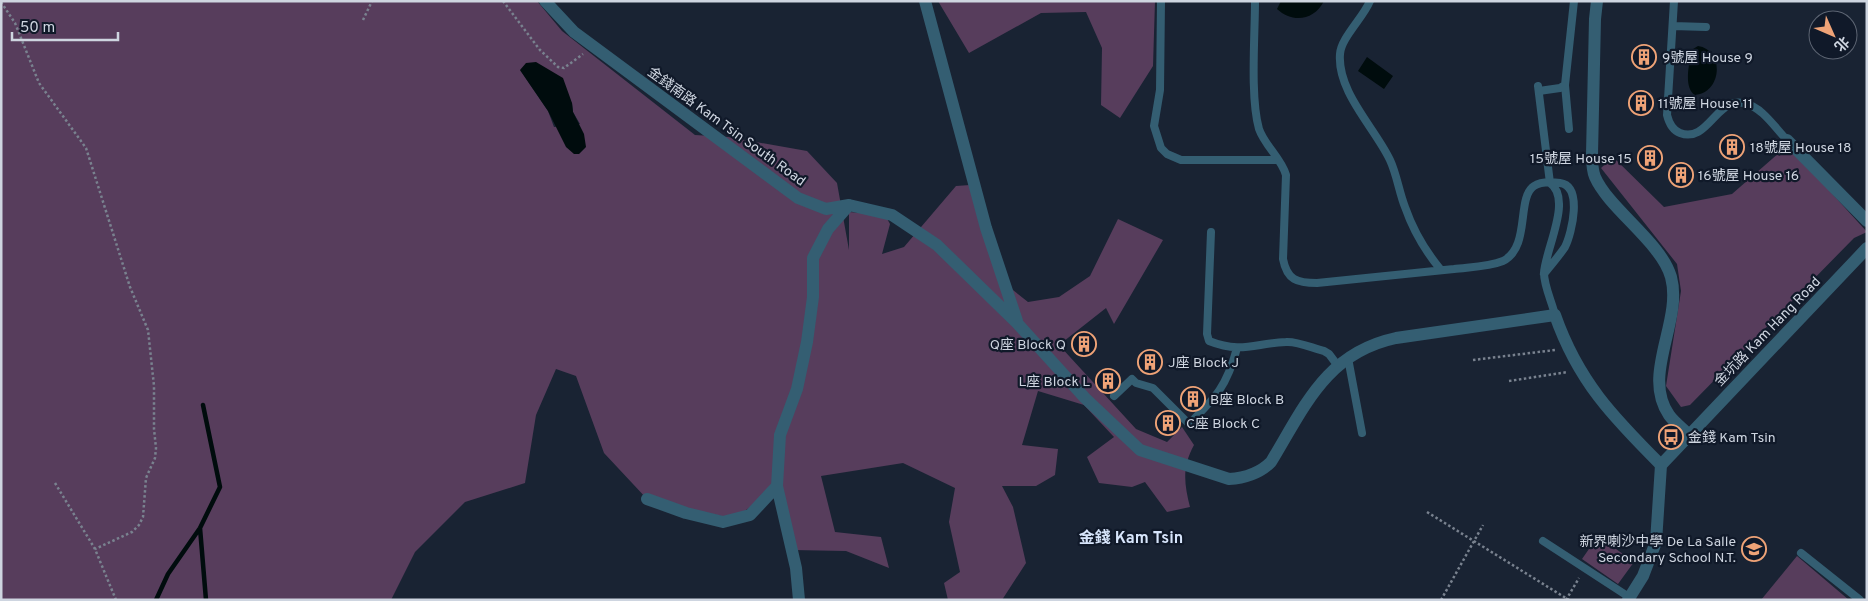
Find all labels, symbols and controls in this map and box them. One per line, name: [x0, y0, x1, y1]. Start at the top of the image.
scale bar: [12, 10, 119, 42]
north arrow: [1808, 10, 1858, 60]
text: 50 m: [20, 19, 55, 38]
text: 北: [1830, 32, 1852, 54]
building icon: 9號屋 House 9: [1631, 44, 1657, 70]
place label: 9號屋 House 9: [1662, 50, 1753, 67]
street label: 金錢南路 Kam Tsin South Road: [644, 63, 809, 190]
building icon: 11號屋 House 11: [1628, 90, 1654, 116]
place label: 11號屋 House 11: [1658, 96, 1753, 113]
building icon: 18號屋 House 18: [1719, 134, 1745, 160]
place label: 18號屋 House 18: [1750, 140, 1852, 157]
building icon: 15號屋 House 15: [1637, 145, 1663, 171]
place label: 15號屋 House 15: [1530, 151, 1632, 168]
building icon: 16號屋 House 16: [1668, 162, 1694, 188]
place label: 16號屋 House 16: [1698, 168, 1799, 185]
street label: 金坑路 Kam Hang Road: [1711, 273, 1825, 390]
building icon: Q座 Block Q: [1071, 331, 1097, 357]
place label: Q座 Block Q: [990, 337, 1066, 354]
building icon: J座 Block J: [1137, 349, 1163, 375]
place label: J座 Block J: [1168, 355, 1239, 372]
building icon: L座 Block L: [1095, 368, 1121, 394]
place label: L座 Block L: [1018, 374, 1090, 391]
building icon: B座 Block B: [1180, 386, 1206, 412]
place label: B座 Block B: [1210, 392, 1284, 409]
building icon: C座 Block C: [1155, 410, 1181, 436]
place label: C座 Block C: [1186, 416, 1260, 433]
bus stop icon: 金錢 Kam Tsin: [1658, 424, 1684, 450]
place label: 金錢 Kam Tsin: [1688, 429, 1776, 447]
district label: 金錢 Kam Tsin: [1079, 528, 1183, 549]
place label: 新界喇沙中學 De La Salle Secondary School N.T.: [1579, 534, 1736, 567]
school or university icon: 新界喇沙中學 De La Salle Secondary School N.T.: [1741, 536, 1767, 562]

